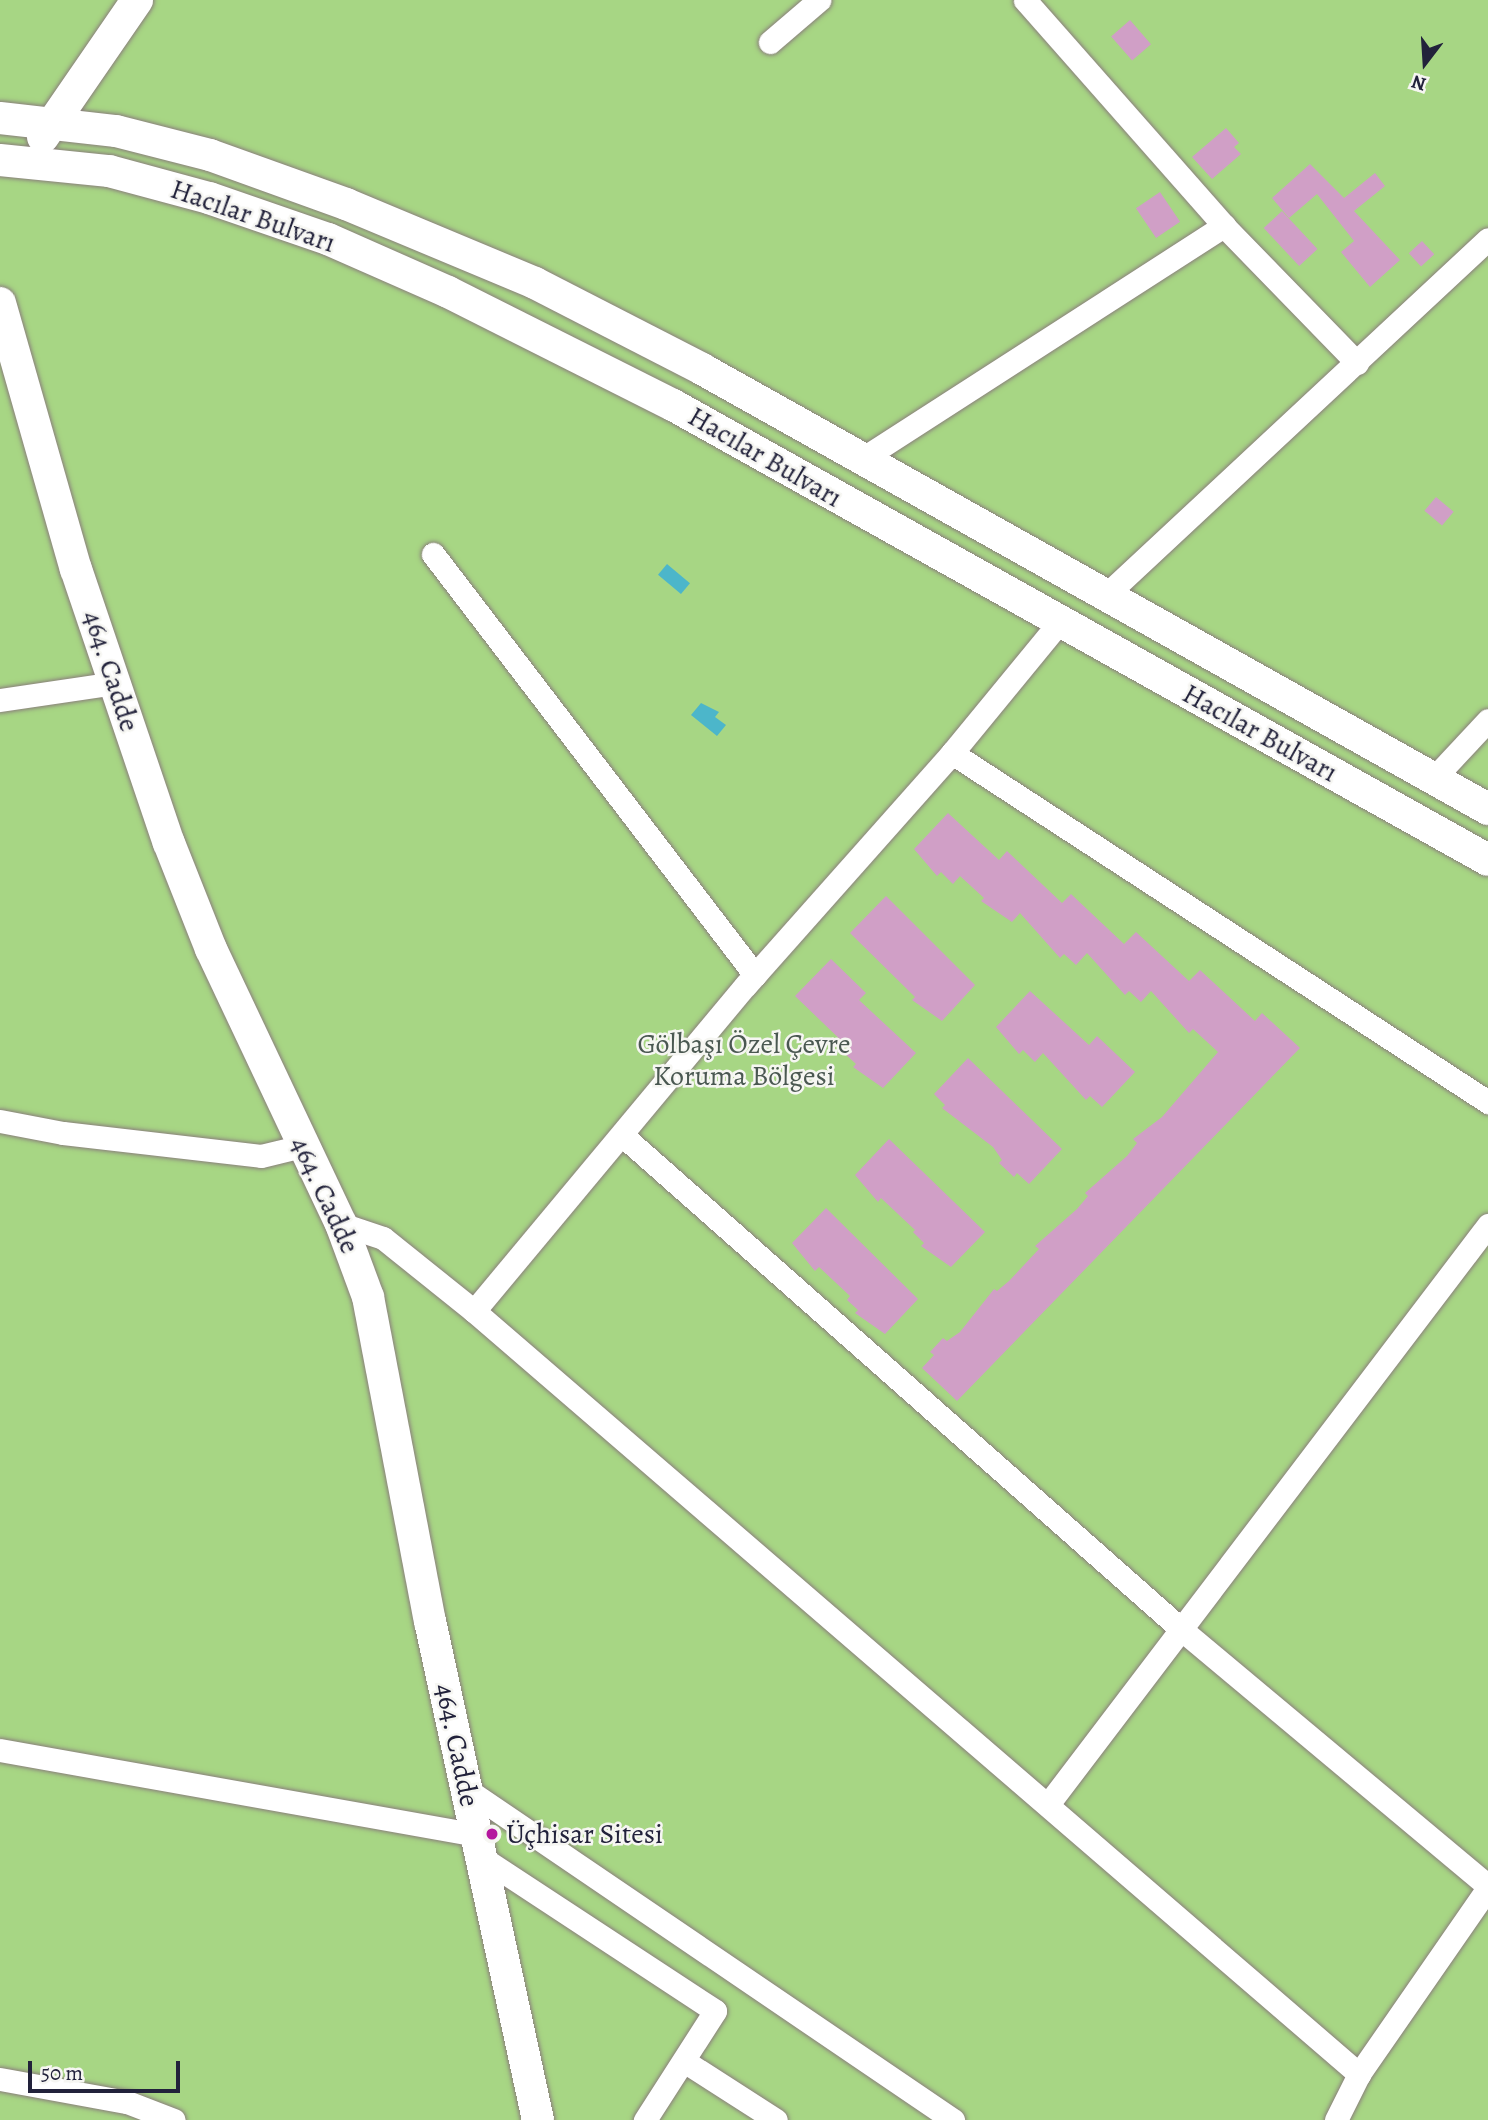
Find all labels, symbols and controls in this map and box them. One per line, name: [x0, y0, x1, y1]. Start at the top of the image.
north arrow: [1390, 28, 1460, 98]
text: N: [1408, 69, 1429, 98]
street label: Hacılar Bulvarı: [166, 172, 340, 260]
street label: Hacılar Bulvarı: [682, 399, 848, 515]
street label: 464. Cadde: [76, 606, 146, 736]
street label: Hacılar Bulvarı: [1177, 677, 1343, 789]
park label: Gölbaşı Özel Çevre Koruma Bölgesi: [638, 1027, 850, 1093]
street label: 464. Cadde: [283, 1131, 367, 1259]
street label: 464. Cadde: [428, 1680, 486, 1810]
place label: Üçhisar Sitesi: [506, 1817, 663, 1851]
marker: Üçhisar Sitesi: [484, 1826, 500, 1842]
scale bar: [32, 2046, 184, 2090]
text: 50 m: [41, 2059, 83, 2087]

